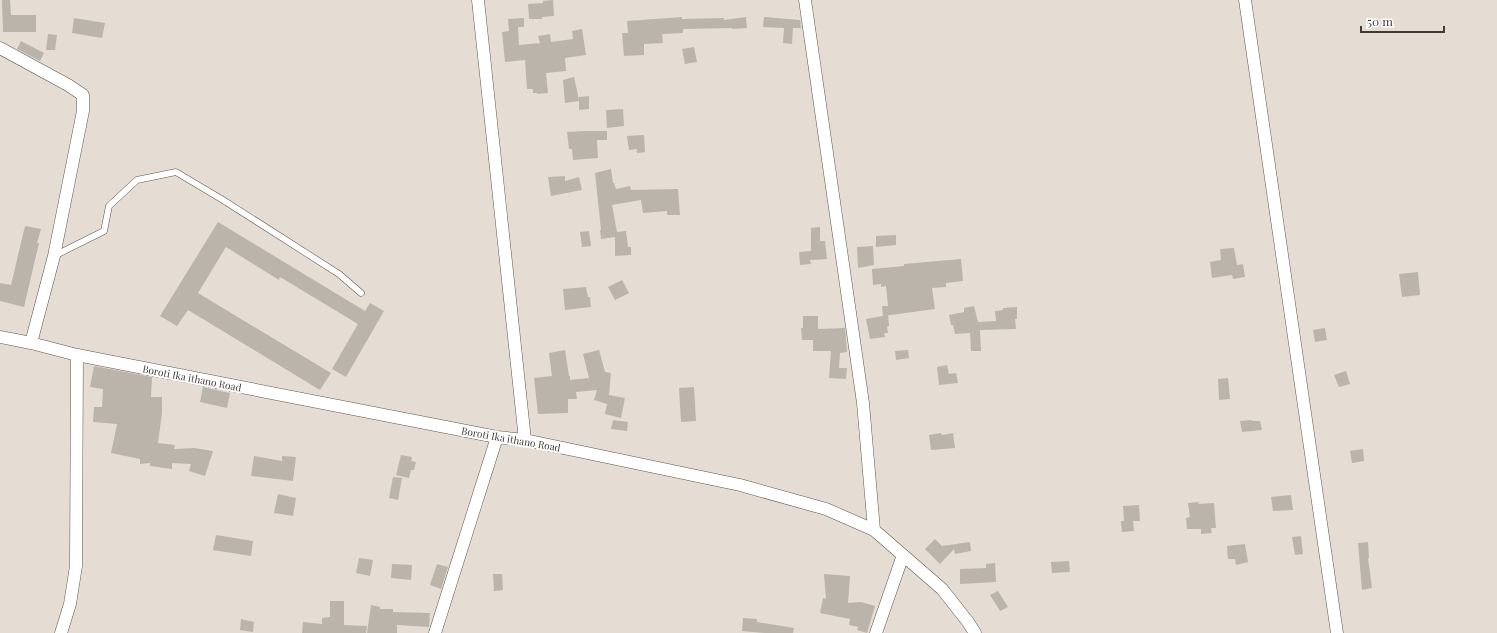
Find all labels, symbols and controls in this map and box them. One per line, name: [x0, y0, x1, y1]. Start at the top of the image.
scale bar: [1361, 8, 1444, 34]
text: 50 m: [1367, 13, 1393, 29]
street label: Boroti Ika ithano Road: [141, 362, 243, 395]
street label: Boroti Ika ithano Road: [460, 423, 562, 455]

